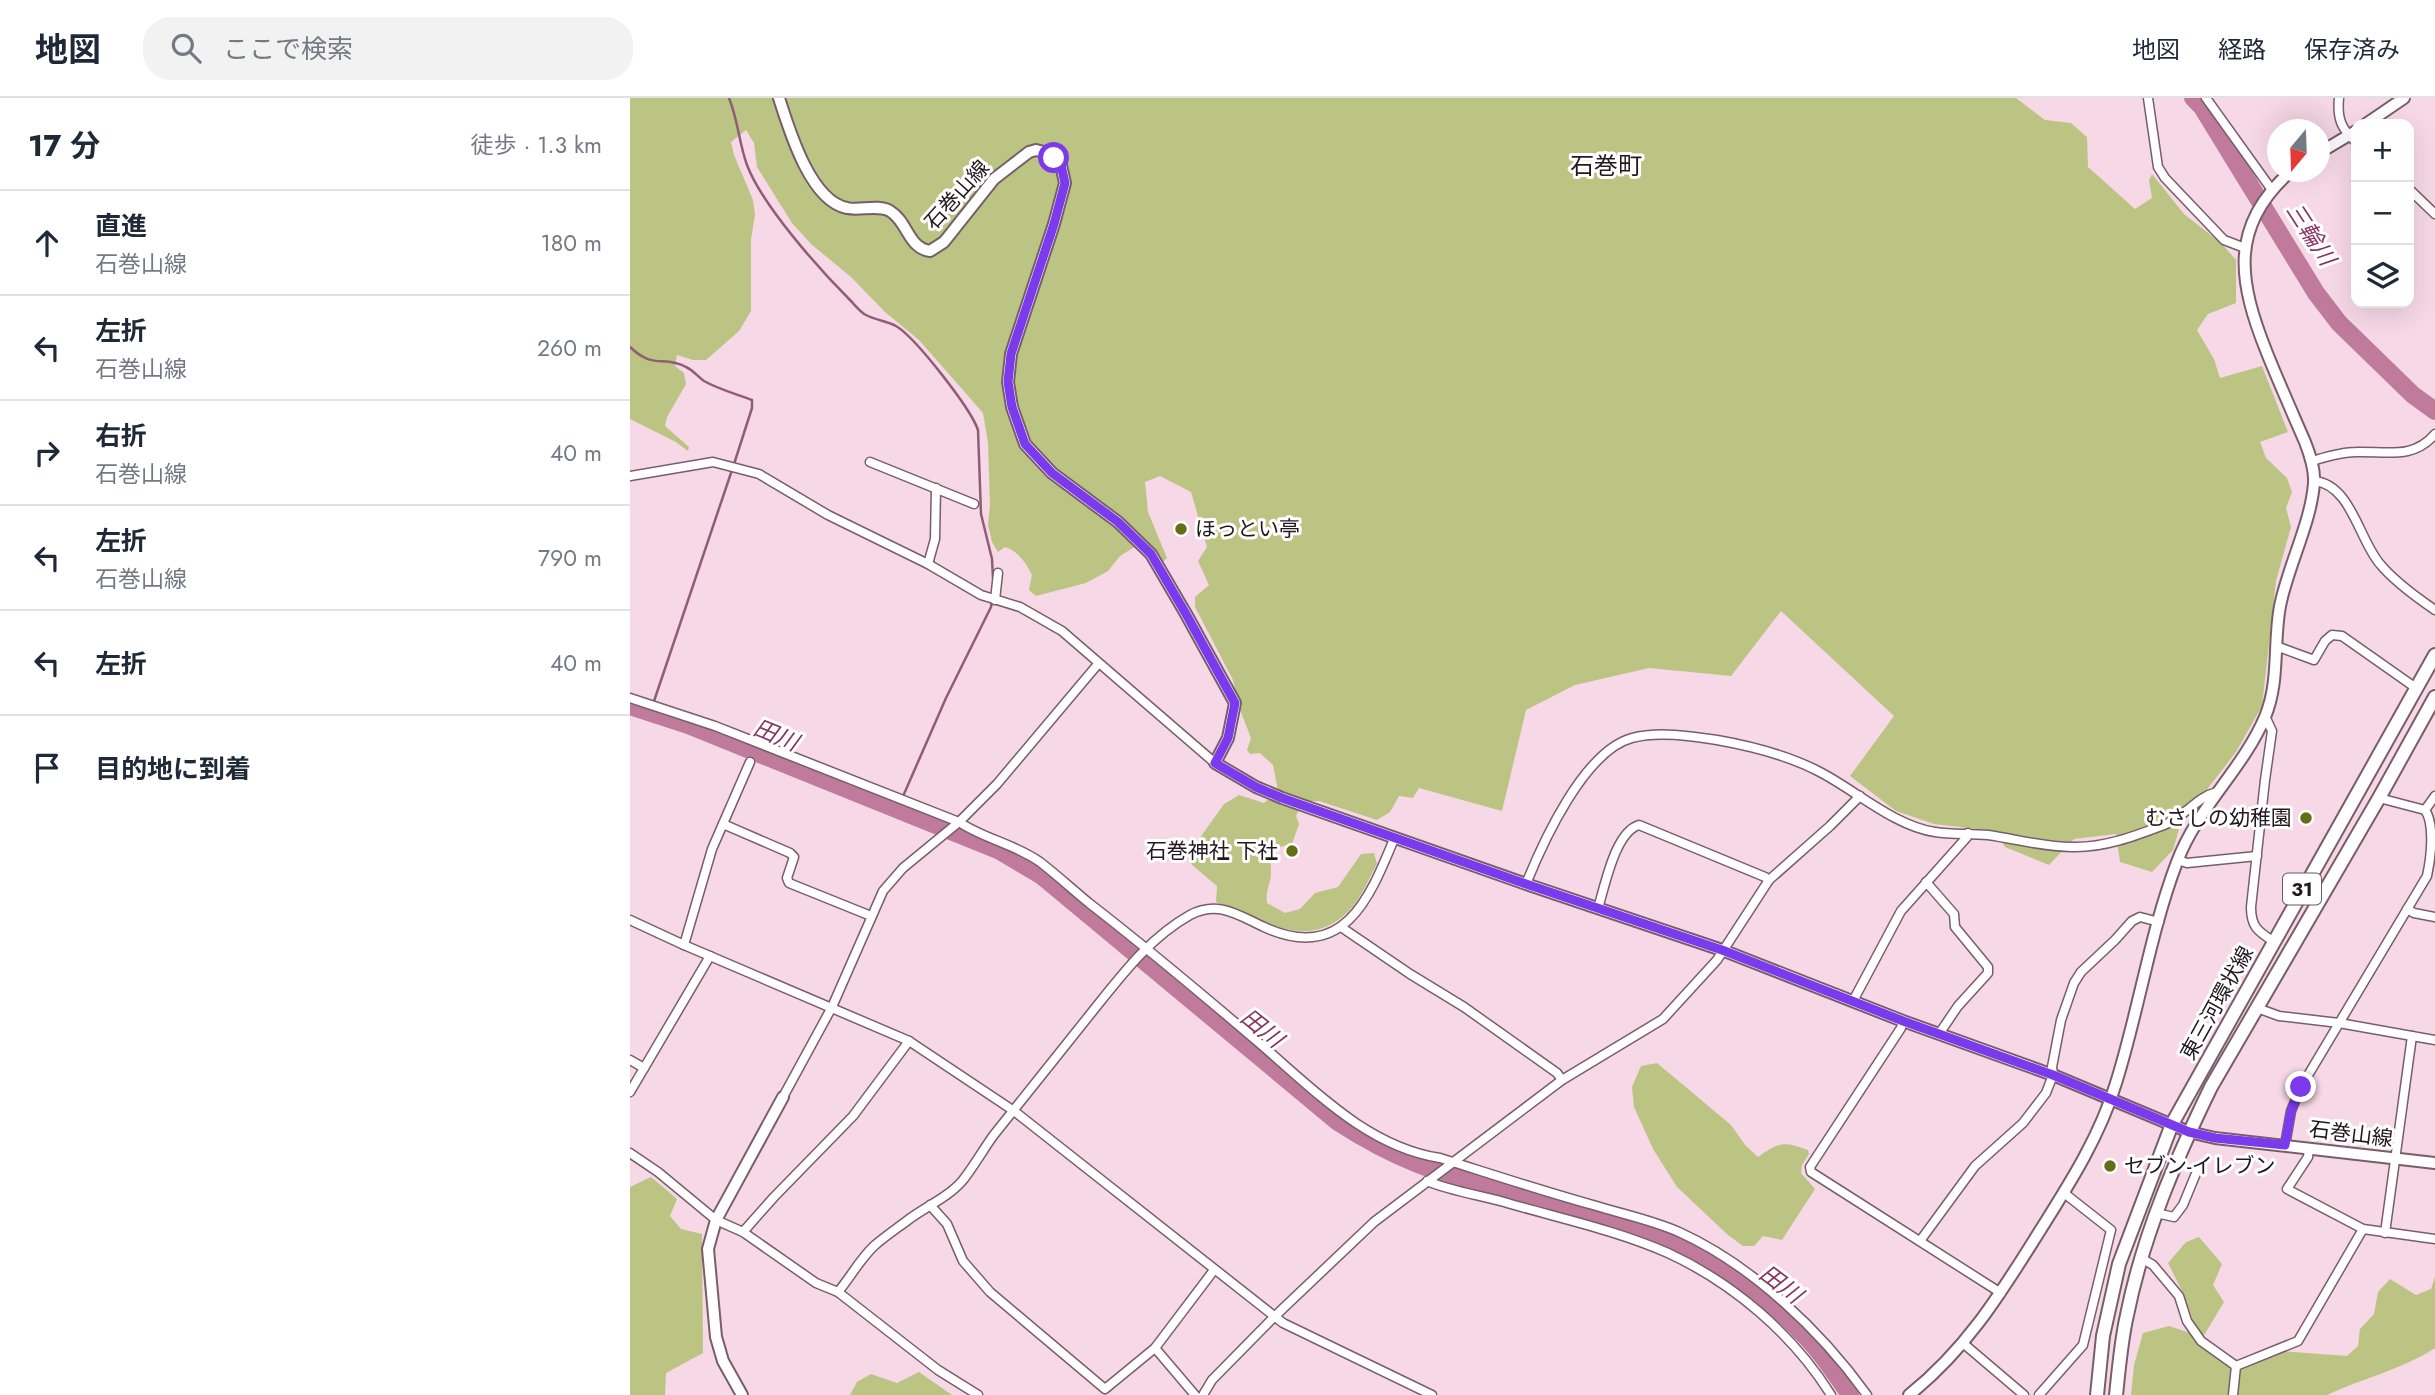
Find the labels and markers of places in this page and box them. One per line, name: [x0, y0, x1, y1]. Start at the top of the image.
place label: ほっとい亭: [1195, 514, 1300, 544]
marker: ほっとい亭: [1173, 521, 1189, 537]
place label: むさしの幼稚園: [2145, 803, 2292, 833]
marker: むさしの幼稚園: [2298, 810, 2314, 826]
place label: 石巻神社 下社: [1146, 836, 1278, 866]
marker: 石巻神社 下社: [1284, 843, 1300, 859]
place label: セブン-イレブン: [2124, 1151, 2275, 1181]
marker: セブン-イレブン: [2102, 1158, 2118, 1174]

